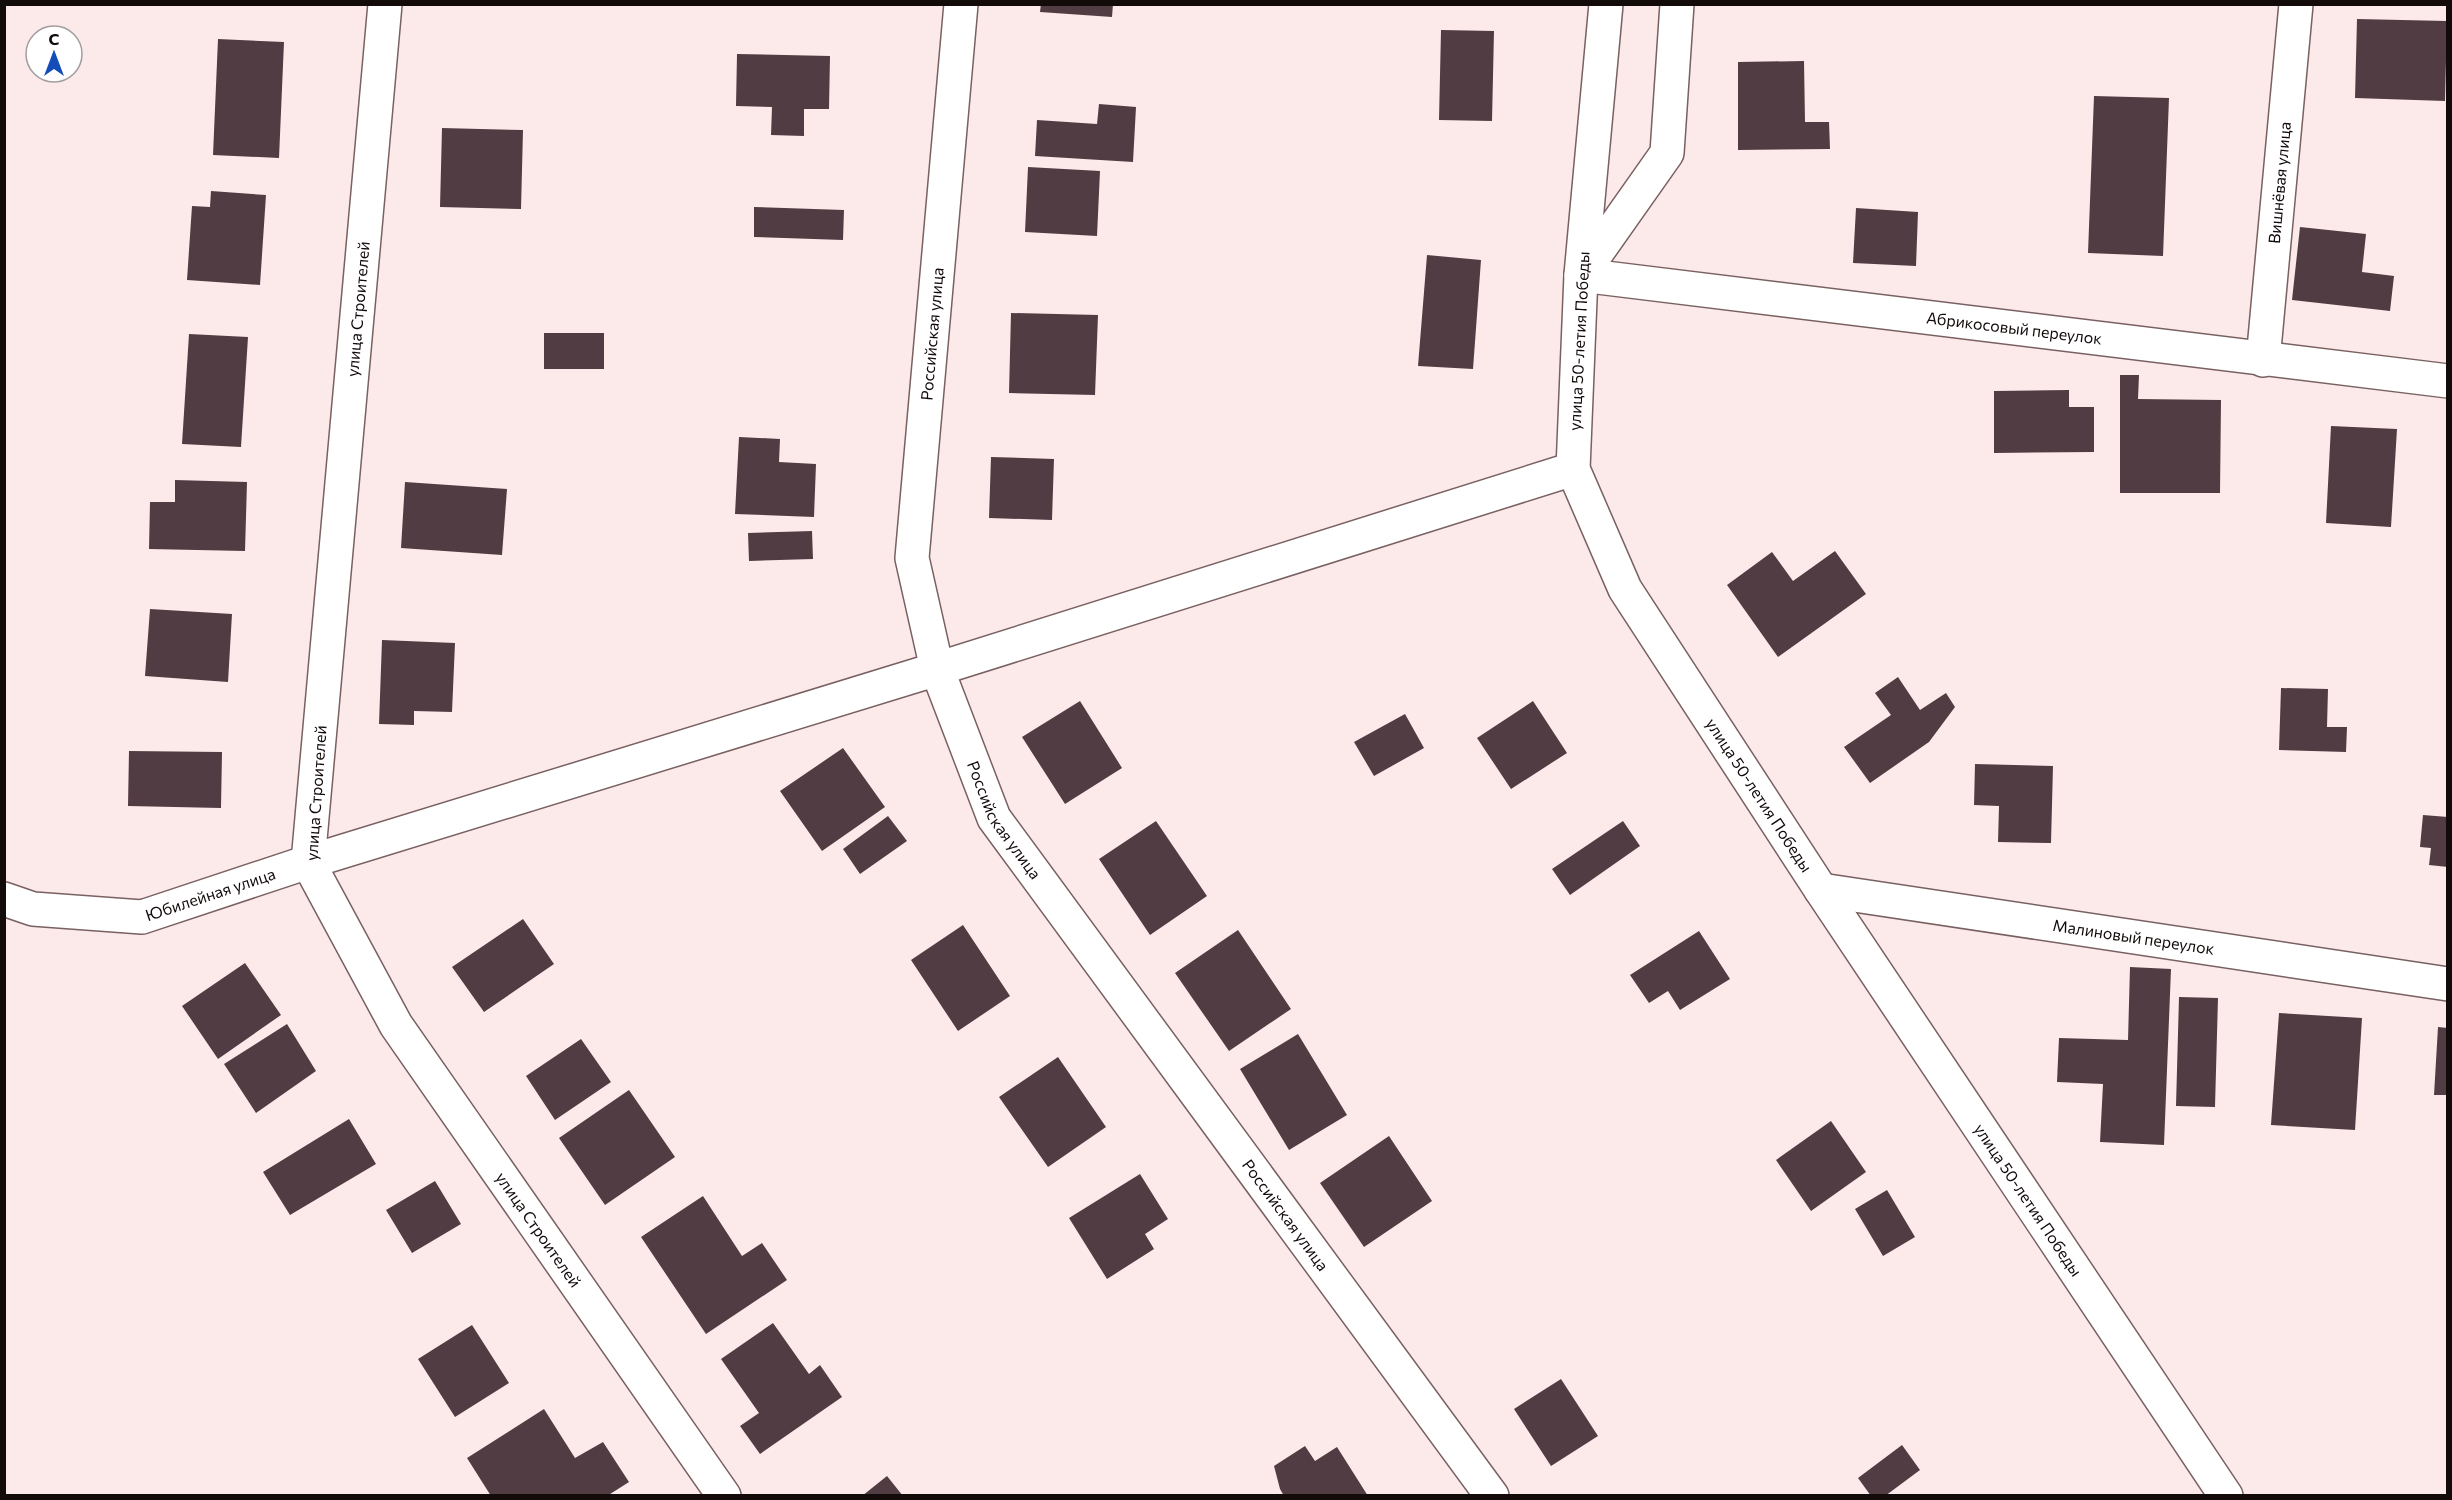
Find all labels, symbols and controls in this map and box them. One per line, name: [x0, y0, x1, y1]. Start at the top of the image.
north arrow: [24, 24, 84, 84]
text: С: [49, 29, 60, 48]
street label: Вишнёвая улица: [2264, 121, 2294, 245]
street label: улица Строителей: [342, 240, 373, 377]
street label: улица 50-летия Победы: [1564, 251, 1593, 431]
street label: Российская улица: [916, 267, 947, 401]
street label: Абрикосовый переулок: [1925, 307, 2104, 348]
street label: улица 50-летия Победы: [1703, 714, 1817, 875]
street label: улица Строителей: [301, 725, 330, 861]
street label: Российская улица: [964, 758, 1045, 882]
street label: Юбилейная улица: [143, 863, 278, 924]
street label: Малиновый переулок: [2051, 915, 2216, 958]
street label: улица 50-летия Победы: [1971, 1120, 2086, 1280]
street label: Российская улица: [1239, 1155, 1333, 1274]
street label: улица Строителей: [492, 1168, 586, 1291]

